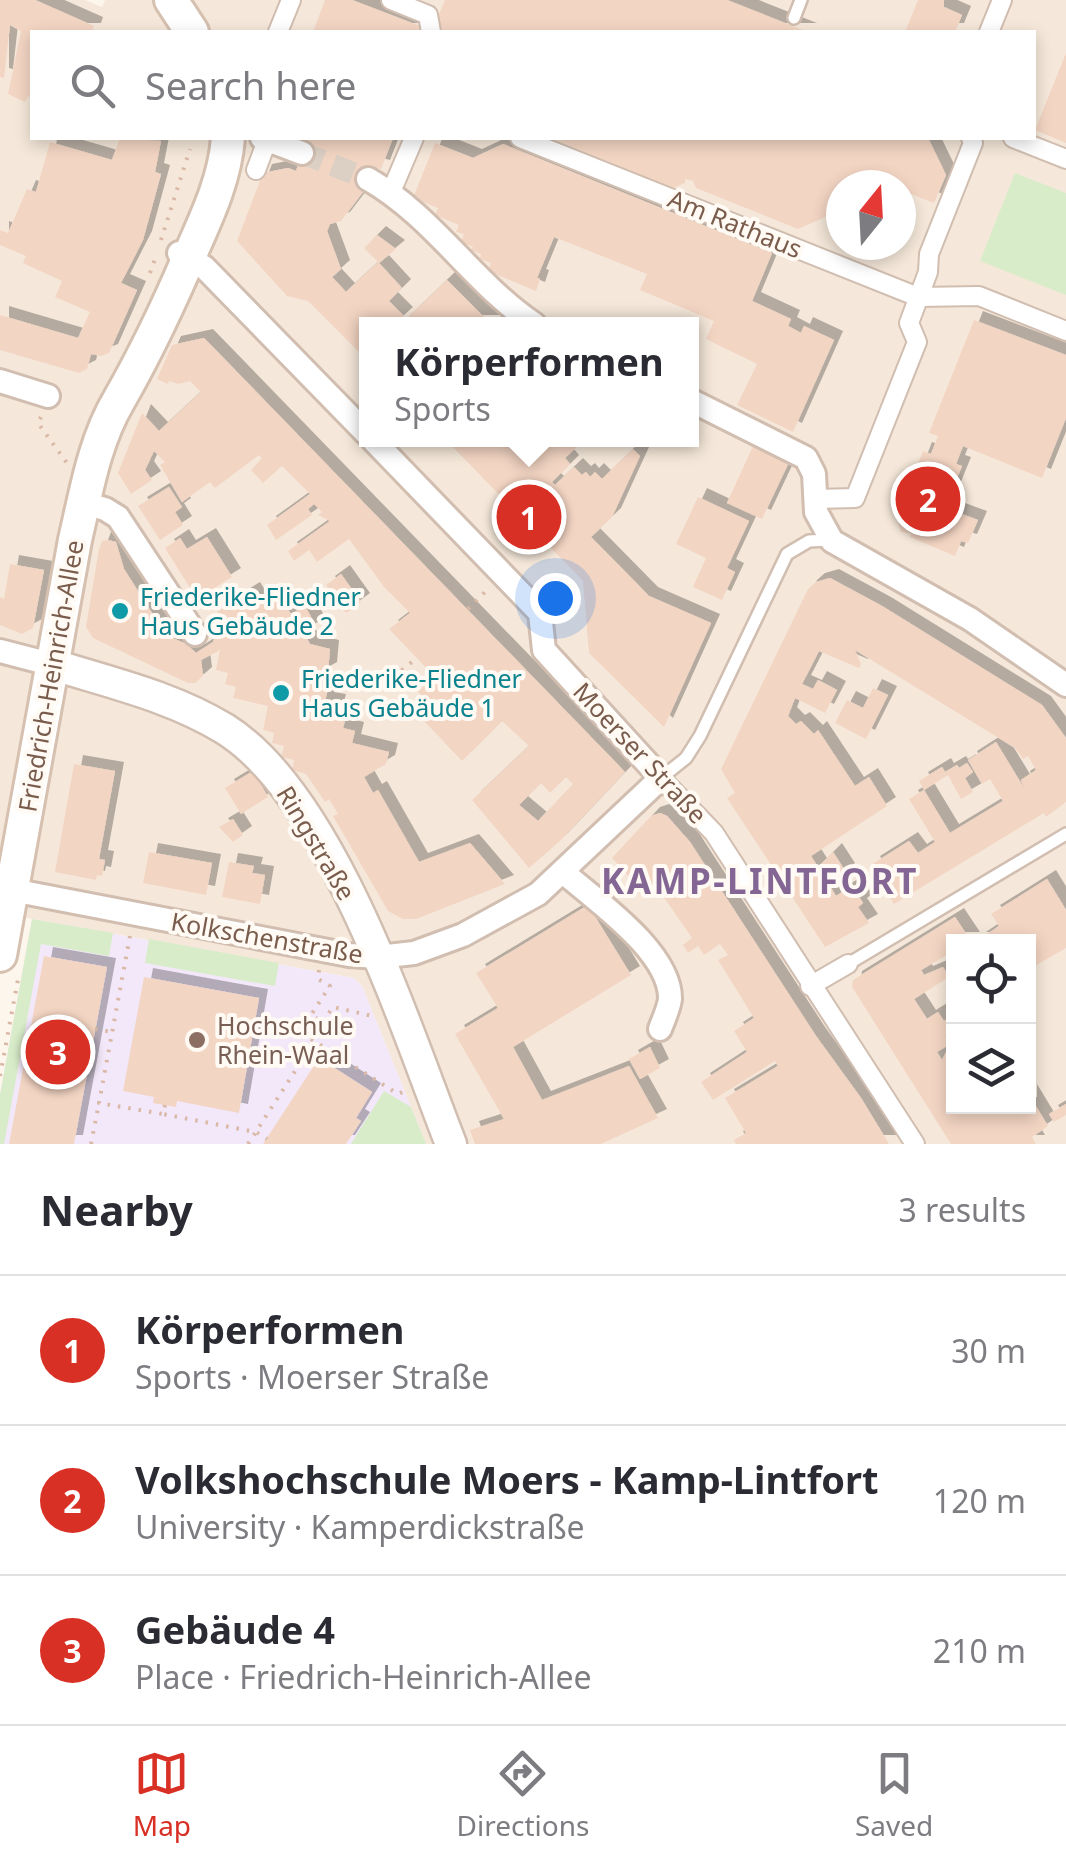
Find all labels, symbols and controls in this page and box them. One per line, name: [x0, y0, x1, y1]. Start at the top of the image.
search box: [30, 30, 1036, 140]
icon: search: [65, 58, 120, 113]
text: Search here: [145, 59, 356, 111]
north arrow: [826, 170, 916, 260]
street label: Am Rathaus: [663, 181, 807, 265]
popup: [359, 317, 699, 447]
text: Körperformen: [394, 335, 664, 387]
text: Sports: [394, 387, 491, 430]
pin: 2: [896, 462, 960, 536]
pin: 1: [496, 480, 562, 554]
street label: Friedrich-Heinrich-Allee: [9, 537, 91, 814]
your location: [530, 573, 581, 624]
place label: Friederike-Fliedner Haus Gebäude 2: [140, 579, 361, 642]
marker: Friederike-Fliedner Haus Gebäude 2: [109, 600, 131, 622]
place label: Friederike-Fliedner Haus Gebäude 1: [301, 661, 522, 724]
street label: Moerser Straße: [566, 674, 715, 830]
marker: Friederike-Fliedner Haus Gebäude 1: [270, 682, 292, 704]
street label: Ringstraße: [269, 779, 364, 906]
district label: KAMP-LINTFORT: [601, 857, 919, 904]
street label: Kolkschenstraße: [169, 903, 366, 971]
map controls: [946, 934, 1036, 1114]
button: locate: [946, 934, 1036, 1024]
place label: Hochschule Rhein-Waal: [217, 1008, 354, 1071]
pin: 3: [26, 1014, 90, 1090]
button: layers: [946, 1024, 1036, 1114]
marker: Hochschule Rhein-Waal: [186, 1029, 208, 1051]
text: Nearby: [40, 1181, 193, 1238]
text: 3 results: [899, 1188, 1026, 1231]
text: Körperformen: [135, 1303, 405, 1355]
text: 1: [63, 1329, 82, 1372]
text: 30 m: [951, 1329, 1026, 1372]
text: Sports · Moerser Straße: [135, 1355, 489, 1398]
text: Volkshochschule Moers - Kamp-Lintfort: [135, 1453, 879, 1505]
text: 2: [63, 1479, 82, 1522]
text: 120 m: [933, 1479, 1026, 1522]
text: University · Kamperdickstraße: [135, 1505, 585, 1548]
text: Gebäude 4: [135, 1603, 335, 1655]
text: 3: [63, 1629, 82, 1672]
text: 210 m: [933, 1629, 1026, 1672]
text: Place · Friedrich-Heinrich-Allee: [135, 1655, 592, 1698]
tab: Map: [133, 1746, 191, 1844]
tab: Directions: [457, 1746, 589, 1844]
tab: Saved: [855, 1746, 933, 1844]

